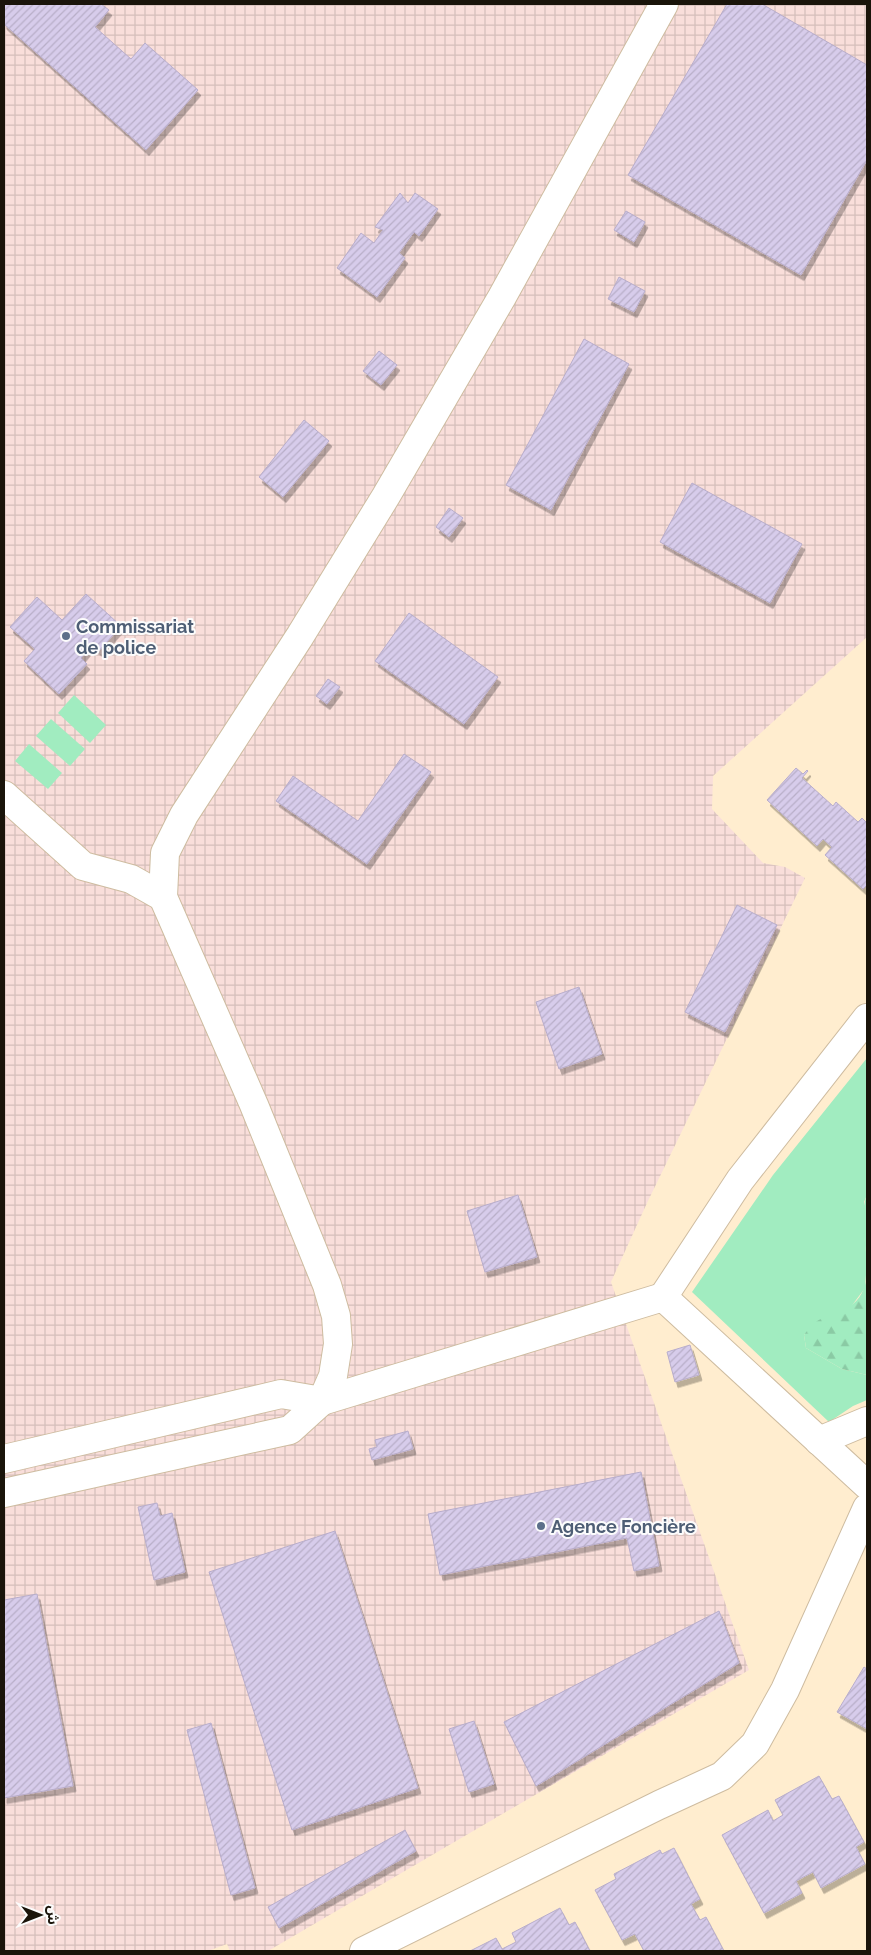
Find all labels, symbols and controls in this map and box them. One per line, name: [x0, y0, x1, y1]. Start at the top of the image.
place label: Commissariat de police: [76, 616, 194, 658]
marker: Commissariat de police: [60, 630, 72, 642]
place label: Agence Foncière: [551, 1516, 696, 1537]
marker: Agence Foncière: [535, 1520, 547, 1532]
north arrow: [15, 1890, 65, 1940]
text: ش: [45, 1905, 61, 1925]

